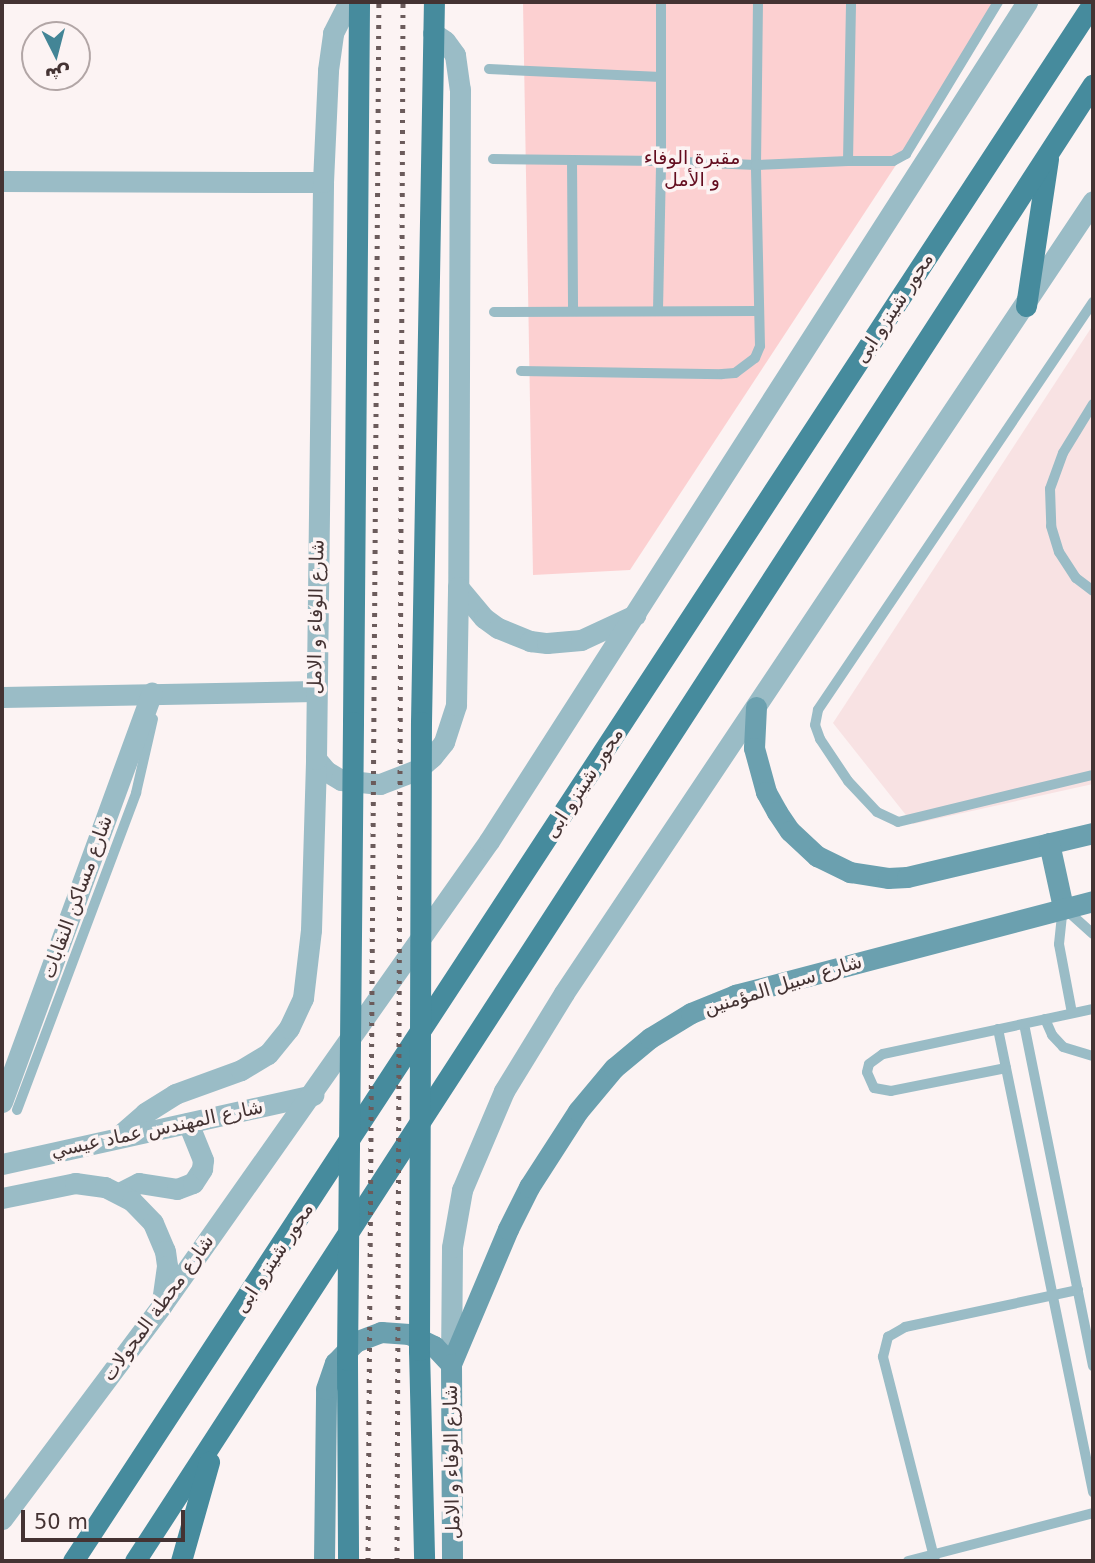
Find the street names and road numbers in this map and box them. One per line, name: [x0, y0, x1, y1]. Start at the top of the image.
street label: محور شينزو ابى: [850, 249, 938, 367]
street label: شارع الوفاء و الامل: [303, 539, 329, 695]
street label: محور شينزو ابى: [540, 724, 628, 842]
street label: شارع مساكن النقابات: [37, 812, 117, 982]
street label: شارع سبيل المؤمنين: [701, 950, 865, 1020]
street label: شارع المهندس عماد عيسي: [49, 1095, 265, 1163]
street label: محور شينزو ابى: [230, 1199, 318, 1317]
street label: شارع محطة المحولات: [97, 1230, 219, 1386]
street label: شارع الوفاء و الامل: [439, 1384, 465, 1540]

